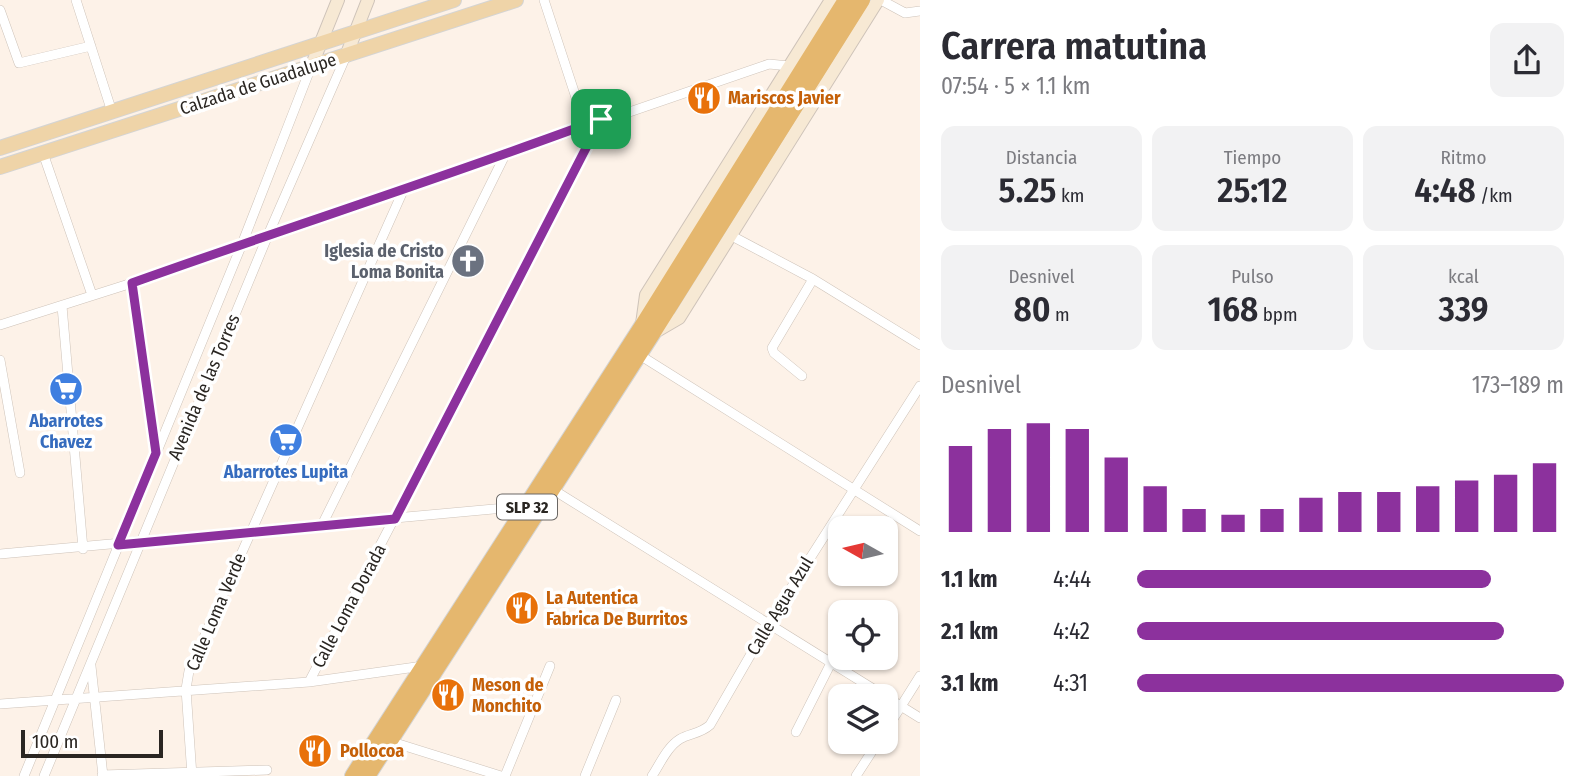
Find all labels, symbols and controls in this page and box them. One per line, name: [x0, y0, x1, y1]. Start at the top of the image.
text: Carrera matutina: [941, 23, 1207, 69]
button: share: [1490, 23, 1564, 97]
street label: Calzada de Guadalupe: [177, 48, 339, 120]
text: 07:54 · 5 × 1.1 km: [941, 72, 1090, 100]
restaurant icon: Mariscos Javier: [685, 79, 723, 117]
place label: Mariscos Javier: [728, 87, 841, 109]
pin: [571, 89, 631, 149]
icon: arrive: [582, 100, 620, 138]
text: Distancia: [1006, 146, 1077, 169]
text: Tiempo: [1224, 146, 1281, 169]
text: Ritmo: [1441, 146, 1486, 169]
text: 5.25: [999, 169, 1056, 211]
text: 25:12: [1217, 169, 1288, 211]
text: 4:48: [1414, 169, 1476, 211]
text: km: [1056, 184, 1084, 207]
text: /km: [1476, 184, 1513, 207]
place label: Iglesia de Cristo Loma Bonita: [324, 240, 444, 283]
church icon: Iglesia de Cristo Loma Bonita: [449, 242, 487, 280]
text: Desnivel: [1008, 265, 1075, 288]
text: Pulso: [1231, 265, 1274, 288]
text: kcal: [1448, 265, 1479, 288]
text: 80: [1013, 288, 1051, 330]
text: 168: [1207, 288, 1258, 330]
text: 339: [1438, 288, 1489, 330]
text: m: [1051, 303, 1070, 326]
text: bpm: [1258, 303, 1298, 326]
street label: Avenida de las Torres: [163, 310, 245, 463]
supermarket icon: Abarrotes Chavez: [47, 370, 85, 408]
text: Desnivel: [941, 371, 1021, 399]
text: 173–189 m: [1472, 371, 1564, 399]
place label: Abarrotes Chavez: [28, 410, 103, 453]
supermarket icon: Abarrotes Lupita: [267, 421, 305, 459]
place label: Abarrotes Lupita: [223, 461, 348, 483]
road number: SLP 32: [497, 494, 557, 520]
north arrow: [828, 516, 898, 586]
map controls: [828, 516, 898, 754]
street label: Calle Loma Dorada: [307, 540, 391, 672]
street label: Calle Loma Verde: [181, 550, 251, 674]
street label: Calle Agua Azul: [742, 553, 818, 659]
text: 1.1 km: [941, 565, 997, 593]
text: 4:44: [1053, 565, 1091, 593]
place label: La Autentica Fabrica De Burritos: [546, 587, 688, 630]
restaurant icon: La Autentica Fabrica De Burritos: [503, 589, 541, 627]
button: locate: [828, 600, 898, 670]
text: 2.1 km: [941, 617, 998, 645]
text: 4:42: [1053, 617, 1090, 645]
text: 3.1 km: [941, 669, 999, 697]
text: 4:31: [1053, 669, 1088, 697]
place label: Meson de Monchito: [472, 674, 544, 717]
restaurant icon: Meson de Monchito: [429, 676, 467, 714]
button: layers: [828, 684, 898, 754]
scale bar: [21, 727, 163, 759]
text: 100 m: [32, 730, 78, 753]
restaurant icon: Pollocoa: [296, 732, 334, 770]
place label: Pollocoa: [340, 740, 404, 762]

